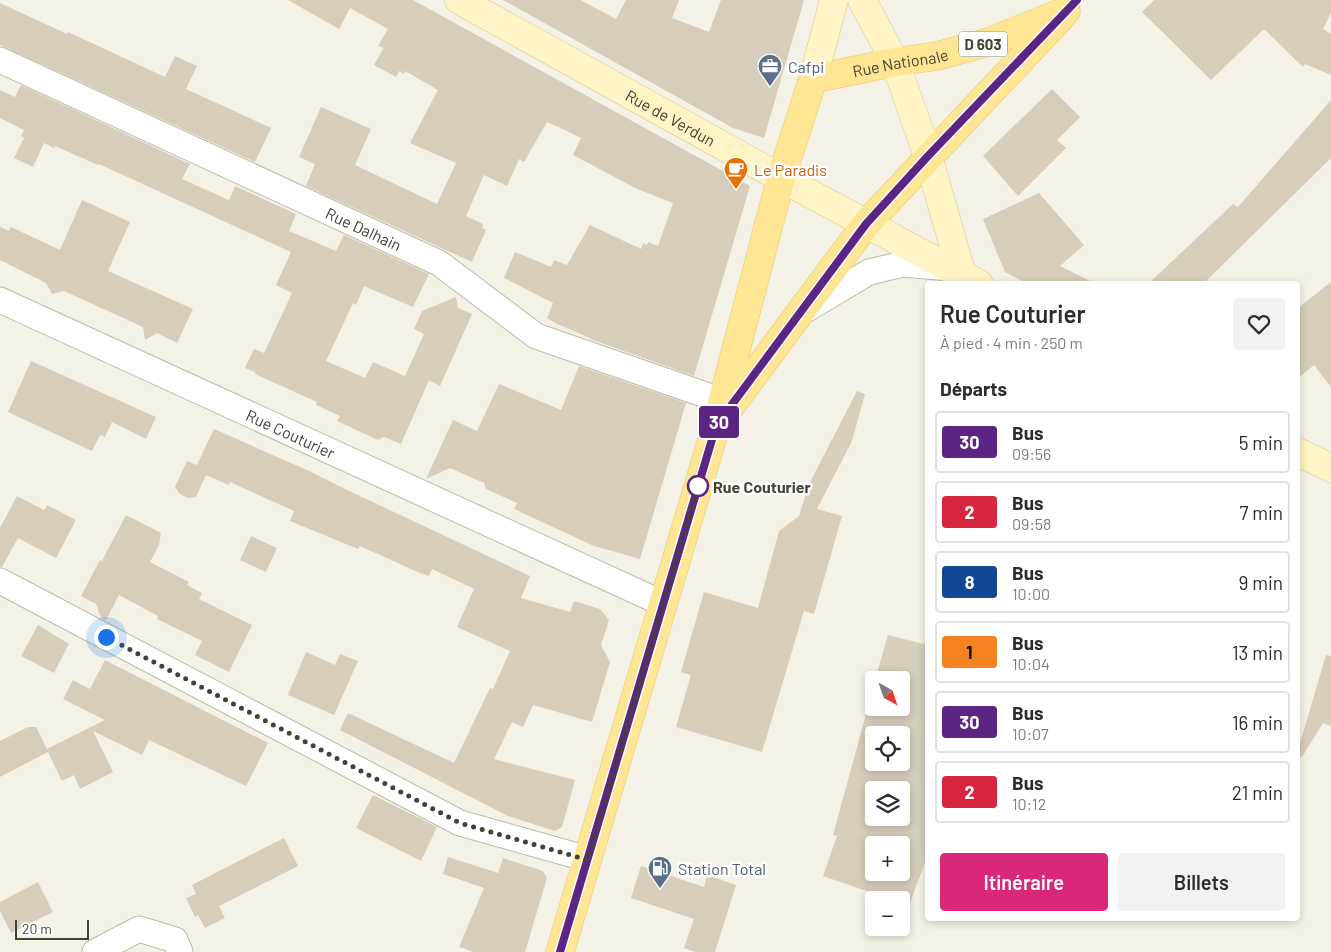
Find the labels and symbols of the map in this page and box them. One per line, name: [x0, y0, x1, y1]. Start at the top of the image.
road number: D 603: [959, 32, 1007, 56]
street label: Rue Nationale: [851, 44, 950, 80]
office icon: Cafpi: [757, 53, 783, 87]
place label: Cafpi: [788, 57, 824, 76]
street label: Rue de Verdun: [623, 85, 719, 149]
cafe icon: Le Paradis: [723, 156, 749, 190]
place label: Le Paradis: [754, 160, 827, 179]
street label: Rue Dalhain: [323, 203, 405, 254]
street label: Rue Couturier: [243, 405, 339, 462]
line badge: 30: [696, 406, 742, 438]
marker: Rue Couturier: [687, 475, 709, 497]
place label: Rue Couturier: [713, 477, 811, 496]
your location: [94, 625, 119, 650]
north arrow: [865, 671, 910, 716]
fuel station icon: Station Total: [647, 855, 673, 889]
place label: Station Total: [678, 859, 766, 878]
scale bar: [15, 917, 89, 940]

